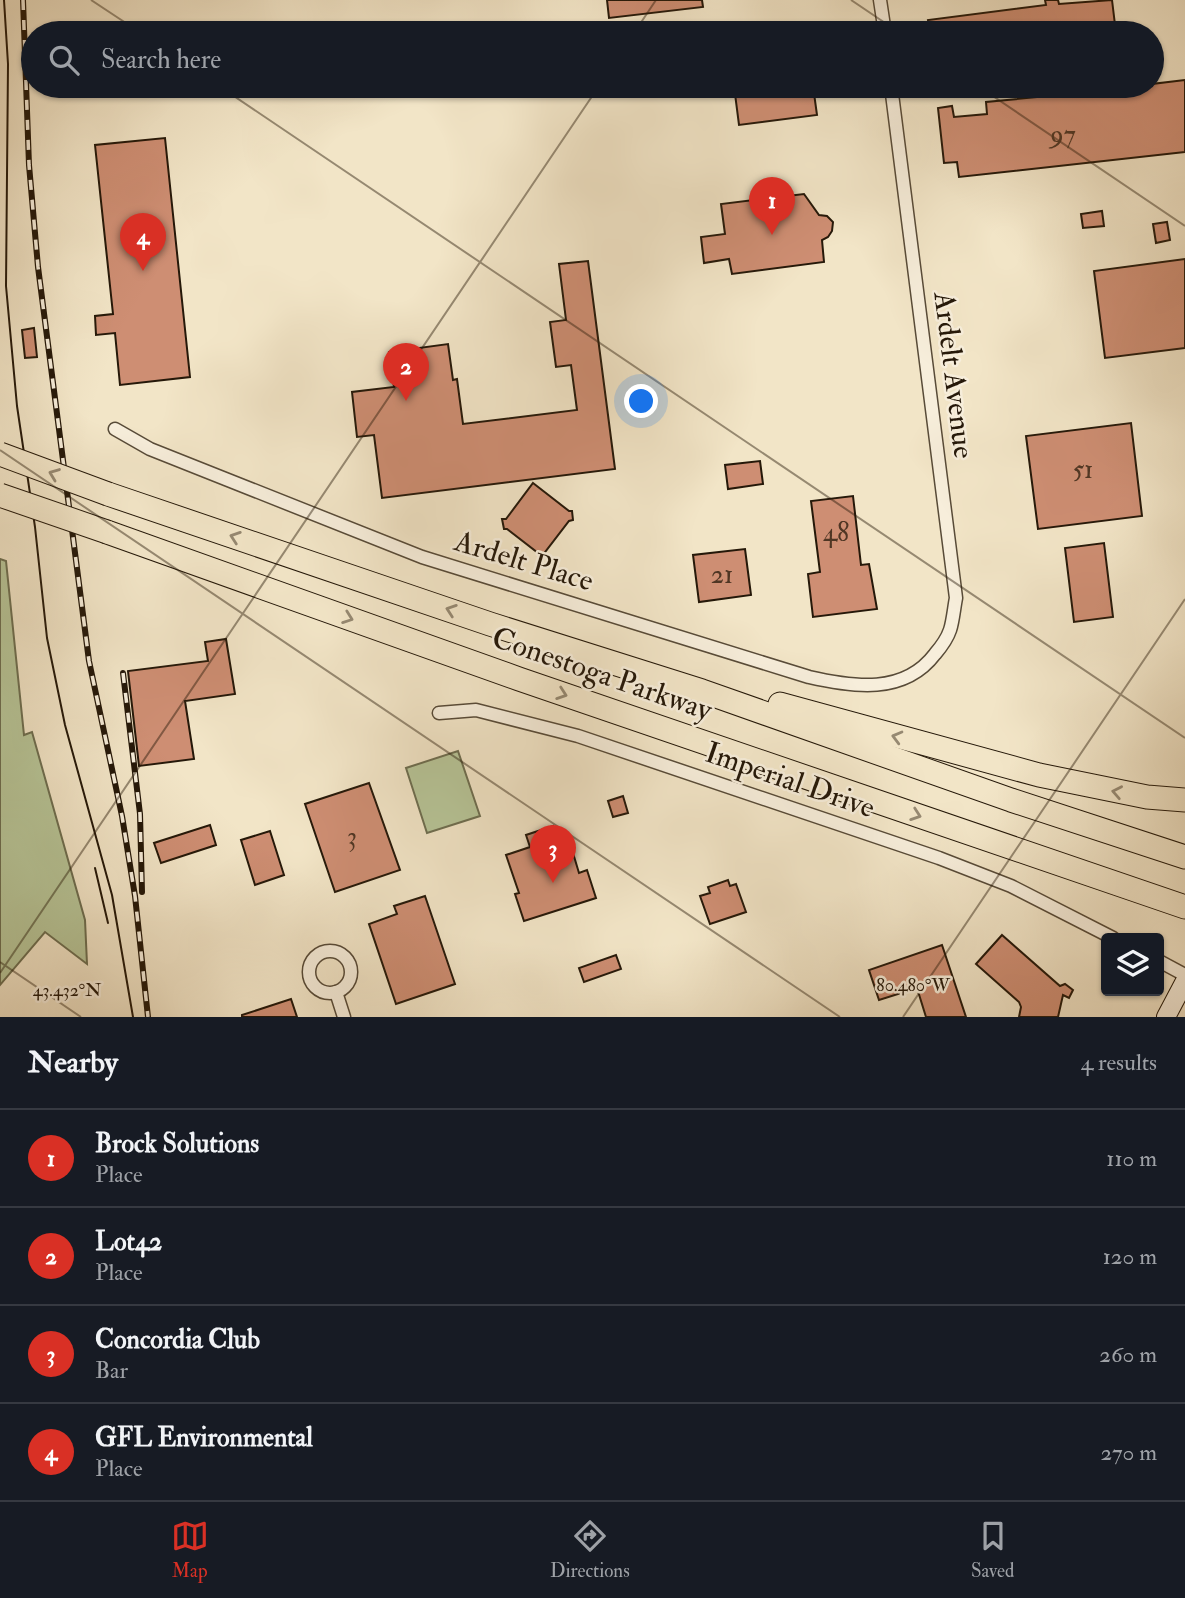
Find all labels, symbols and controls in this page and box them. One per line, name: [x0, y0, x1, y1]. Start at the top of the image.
search box: [21, 21, 1164, 98]
icon: search: [45, 41, 83, 79]
text: Search here: [101, 44, 221, 76]
house number: 97: [1048, 119, 1076, 151]
pin: 1: [749, 177, 795, 235]
pin: 4: [120, 213, 166, 271]
street label: Ardelt Avenue: [925, 289, 983, 461]
pin: 2: [383, 343, 429, 401]
your location: [624, 384, 658, 418]
house number: 51: [1073, 454, 1093, 486]
one-way arrow: [48, 468, 60, 482]
house number: 48: [823, 517, 849, 549]
street label: Ardelt Place: [449, 522, 598, 600]
one-way arrow: [229, 531, 242, 545]
house number: 21: [711, 559, 733, 591]
one-way arrow: [445, 604, 457, 618]
one-way arrow: [341, 610, 353, 624]
street label: Conestoga Parkway: [487, 619, 718, 729]
one-way arrow: [555, 686, 568, 700]
one-way arrow: [891, 731, 903, 745]
street label: Imperial Drive: [700, 734, 880, 826]
one-way arrow: [1111, 785, 1123, 800]
one-way arrow: [910, 807, 922, 821]
house number: 3: [347, 821, 357, 853]
pin: 3: [530, 825, 576, 883]
map controls: [1101, 933, 1164, 996]
button: layers: [1101, 933, 1164, 996]
text: 80.480°W: [876, 974, 950, 997]
text: 43.432°N: [33, 979, 101, 1002]
text: Nearby: [28, 1044, 118, 1081]
text: 4 results: [1081, 1048, 1157, 1077]
text: Brock Solutions: [95, 1128, 259, 1160]
text: 1: [47, 1144, 55, 1173]
text: 110 m: [1106, 1144, 1157, 1173]
text: Place: [95, 1160, 143, 1189]
text: Lot42: [95, 1226, 162, 1258]
text: 2: [45, 1242, 57, 1271]
text: 120 m: [1103, 1242, 1157, 1271]
text: Place: [95, 1258, 143, 1287]
text: Concordia Club: [95, 1324, 260, 1356]
text: 3: [47, 1340, 55, 1369]
text: 260 m: [1099, 1340, 1157, 1369]
text: Bar: [95, 1356, 128, 1385]
text: GFL Environmental: [95, 1422, 313, 1454]
text: 4: [45, 1438, 57, 1467]
text: 270 m: [1100, 1438, 1157, 1467]
text: Place: [95, 1454, 143, 1483]
tab: Map: [171, 1517, 209, 1583]
tab: Directions: [550, 1517, 630, 1583]
tab: Saved: [971, 1517, 1014, 1583]

